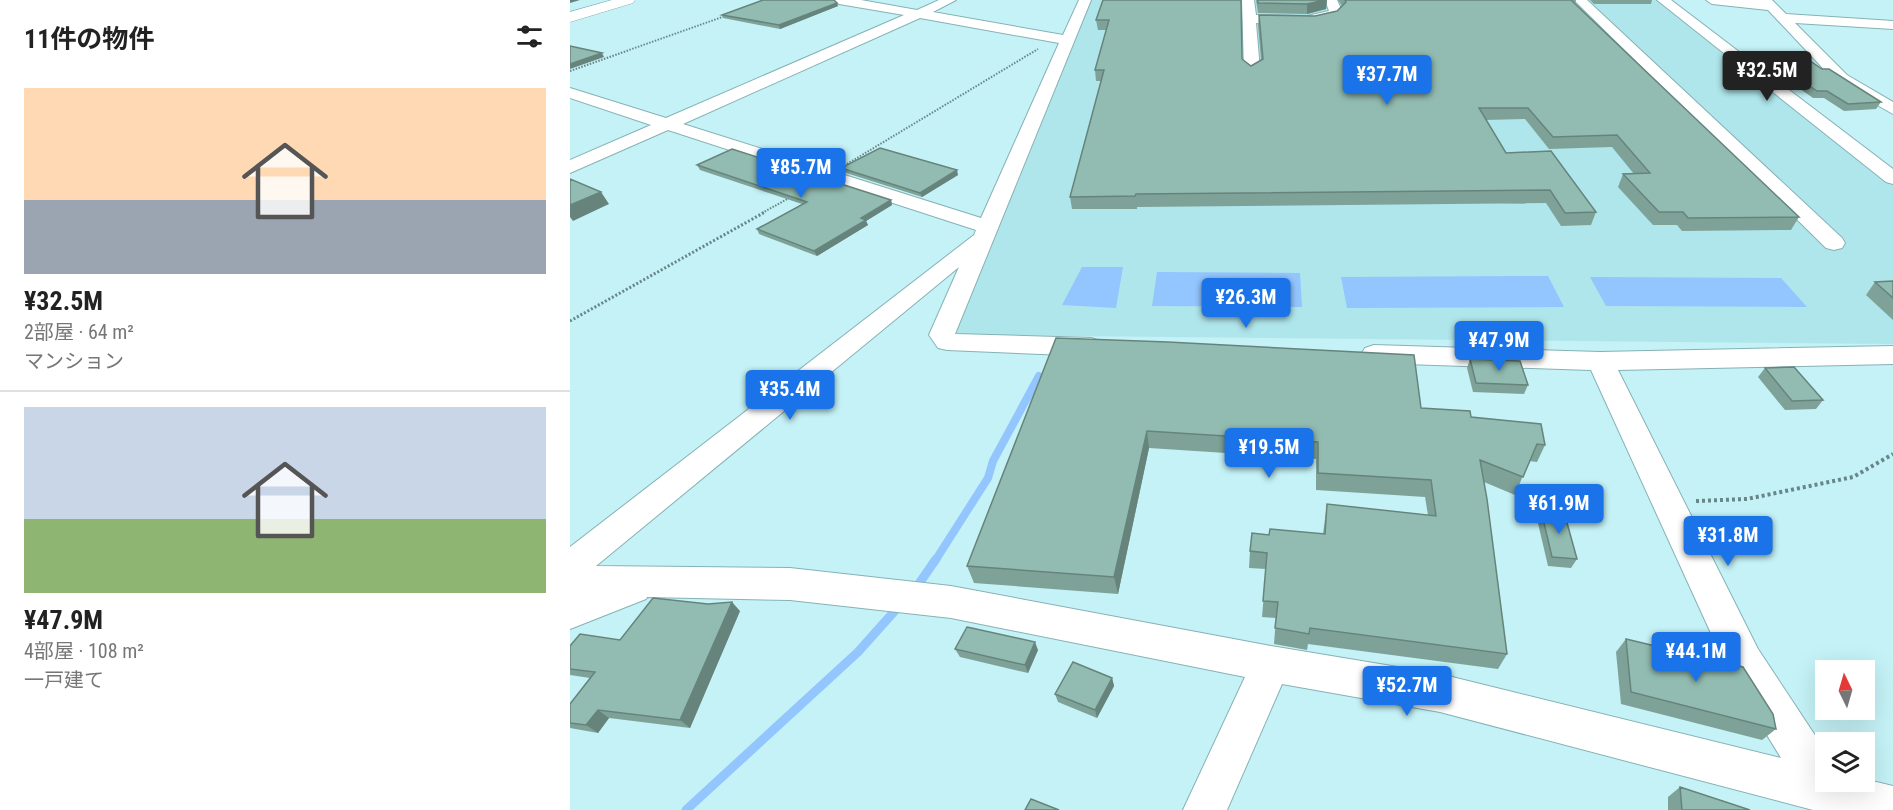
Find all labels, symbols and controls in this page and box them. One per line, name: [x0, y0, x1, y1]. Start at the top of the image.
icon: filters: [513, 20, 546, 53]
text: 11件の物件: [24, 24, 154, 54]
pin: ¥32.5M: [1718, 51, 1816, 102]
pin: ¥37.7M: [1338, 55, 1436, 106]
text: ¥32.5M: [1737, 58, 1797, 82]
text: ¥37.7M: [1357, 62, 1417, 86]
icon: home: [231, 127, 339, 235]
pin: ¥85.7M: [752, 148, 850, 199]
text: ¥85.7M: [771, 155, 831, 179]
pin: ¥26.3M: [1197, 278, 1295, 329]
text: ¥26.3M: [1216, 285, 1276, 309]
text: ¥32.5M: [24, 286, 103, 316]
text: 2部屋 · 64 m²: [24, 320, 134, 344]
pin: ¥47.9M: [1450, 321, 1548, 372]
text: ¥47.9M: [1469, 328, 1529, 352]
text: マンション: [24, 349, 124, 373]
pin: ¥35.4M: [741, 370, 839, 421]
text: ¥35.4M: [760, 377, 820, 401]
pin: ¥19.5M: [1220, 428, 1318, 479]
text: ¥19.5M: [1239, 435, 1299, 459]
icon: home: [231, 446, 339, 554]
pin: ¥61.9M: [1510, 484, 1608, 535]
text: ¥61.9M: [1529, 491, 1589, 515]
pin: ¥31.8M: [1679, 516, 1777, 567]
text: ¥31.8M: [1698, 523, 1758, 547]
text: ¥47.9M: [24, 605, 103, 635]
pin: ¥44.1M: [1647, 632, 1745, 683]
text: 4部屋 · 108 m²: [24, 639, 144, 663]
text: ¥44.1M: [1666, 639, 1726, 663]
north arrow: [1815, 660, 1875, 720]
map controls: [1815, 660, 1875, 792]
pin: ¥52.7M: [1358, 666, 1456, 717]
text: 一戸建て: [24, 668, 104, 692]
text: ¥52.7M: [1377, 673, 1437, 697]
button: layers: [1815, 732, 1875, 792]

